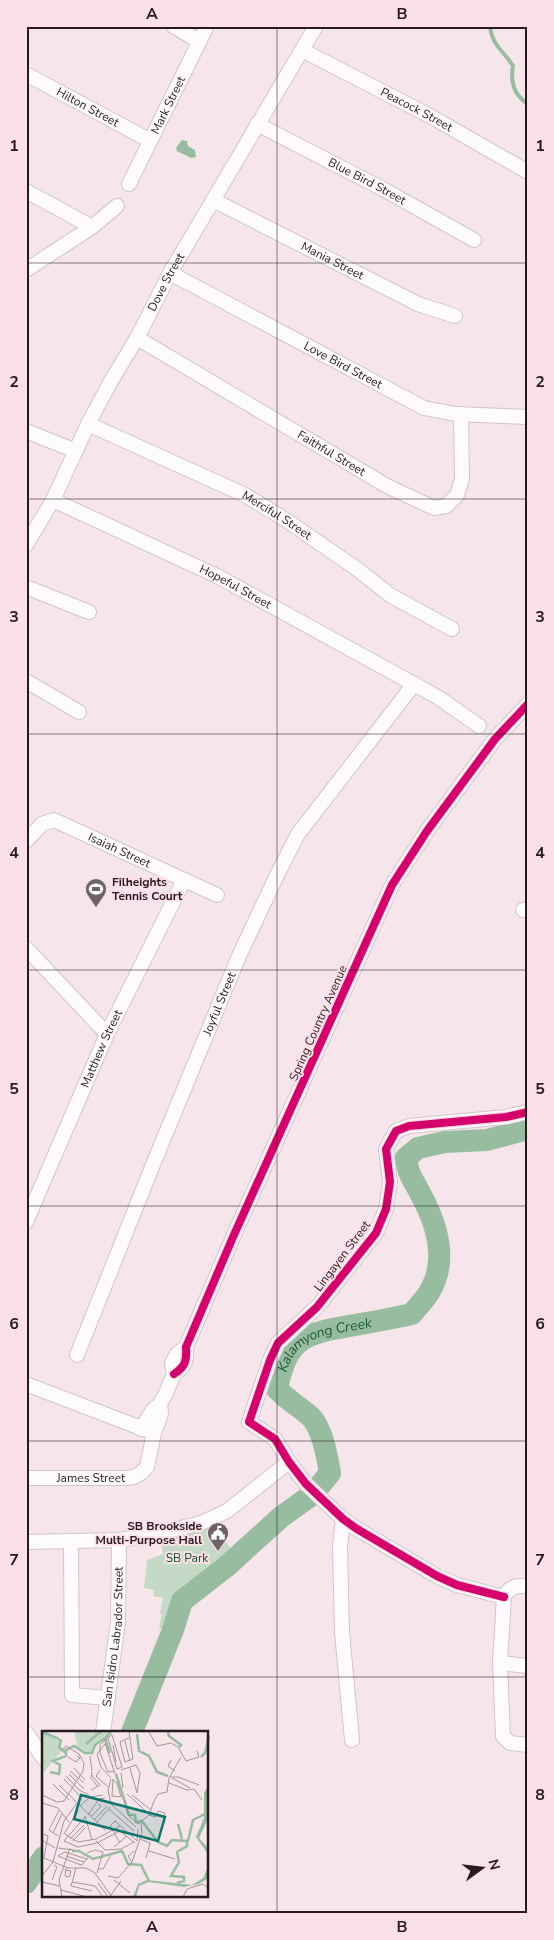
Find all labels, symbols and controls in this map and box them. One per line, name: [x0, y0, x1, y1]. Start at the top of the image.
text: A: [146, 3, 158, 25]
text: B: [396, 3, 408, 25]
street label: Mark Street: [147, 73, 189, 137]
street label: Hilton Street: [54, 84, 123, 131]
street label: Peacock Street: [378, 84, 456, 136]
text: 1: [9, 135, 19, 157]
text: 1: [535, 135, 545, 157]
street label: Blue Bird Street: [325, 154, 410, 209]
street label: Mania Street: [298, 238, 367, 284]
street label: Dove Street: [144, 249, 188, 314]
street label: Love Bird Street: [301, 338, 386, 393]
text: 2: [9, 371, 19, 393]
text: 2: [535, 371, 545, 393]
street label: Faithful Street: [294, 427, 369, 480]
street label: Merciful Street: [239, 487, 315, 544]
street label: Hopeful Street: [197, 561, 275, 613]
text: 3: [9, 606, 19, 628]
text: 3: [535, 606, 545, 628]
street label: Isaiah Street: [86, 829, 154, 872]
text: 4: [9, 842, 19, 864]
text: 4: [535, 842, 545, 864]
place label: Filheights Tennis Court: [112, 874, 183, 904]
sports icon: Filheights Tennis Court: [84, 877, 108, 908]
street label: Spring Country Avenue: [285, 963, 351, 1083]
street label: Joyful Street: [199, 969, 240, 1039]
street label: Matthew Street: [77, 1006, 126, 1090]
text: 5: [9, 1078, 19, 1100]
text: 5: [535, 1078, 545, 1100]
street label: Lingayen Street: [310, 1217, 374, 1295]
text: 6: [9, 1313, 19, 1335]
water label: Kalamyong Creek: [273, 1313, 374, 1375]
text: 6: [535, 1313, 545, 1335]
street label: James Street: [56, 1470, 126, 1486]
place label: SB Brookside Multi-Purpose Hall: [95, 1518, 202, 1548]
public building icon: SB Brookside Multi-Purpose Hall: [206, 1521, 230, 1552]
text: 7: [9, 1549, 19, 1571]
text: 7: [535, 1549, 545, 1571]
park label: SB Park: [166, 1550, 209, 1566]
street label: San Isidro Labrador Street: [99, 1566, 127, 1708]
inset map: [42, 1731, 209, 1898]
text: 8: [9, 1784, 19, 1806]
text: 8: [535, 1784, 545, 1806]
north arrow: [456, 1842, 506, 1892]
text: N: [484, 1857, 505, 1872]
text: A: [146, 1916, 158, 1938]
text: B: [396, 1916, 408, 1938]

